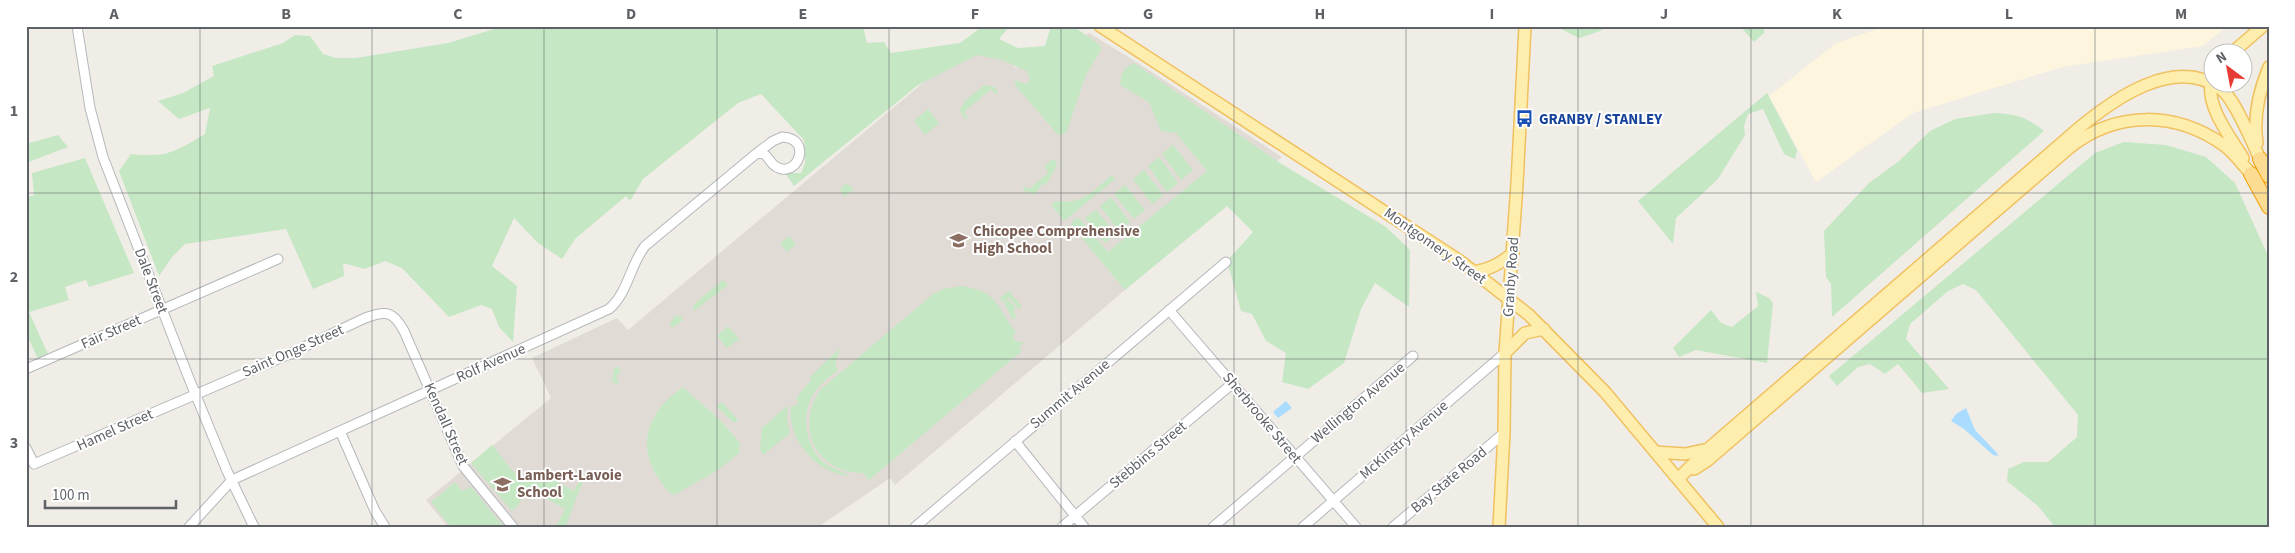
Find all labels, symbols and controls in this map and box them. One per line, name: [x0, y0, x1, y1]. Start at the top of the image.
text: A: [108, 3, 119, 25]
text: B: [281, 3, 291, 25]
text: C: [453, 3, 463, 25]
text: D: [626, 3, 636, 25]
text: E: [799, 3, 807, 25]
text: F: [971, 3, 979, 25]
text: G: [1143, 3, 1153, 25]
text: H: [1315, 3, 1325, 25]
text: I: [1490, 3, 1494, 25]
text: J: [1660, 3, 1668, 25]
text: K: [1832, 3, 1842, 25]
text: L: [2005, 3, 2013, 25]
text: M: [2175, 3, 2187, 25]
north arrow: [2202, 42, 2252, 92]
text: N: [2212, 47, 2231, 69]
text: 1: [10, 100, 18, 122]
bus stop icon: GRANBY / STANLEY: [1515, 109, 1535, 129]
place label: GRANBY / STANLEY: [1539, 109, 1662, 130]
street label: Montgomery Street: [1380, 203, 1490, 289]
place label: Chicopee Comprehensive High School: [973, 221, 1140, 259]
school or university icon: Chicopee Comprehensive High School: [949, 230, 969, 250]
street label: Granby Road: [1498, 236, 1524, 318]
street label: Dale Street: [129, 245, 173, 317]
text: 2: [10, 266, 18, 288]
street label: Fair Street: [78, 309, 144, 355]
street label: Saint Onge Street: [239, 319, 347, 383]
street label: Rolf Avenue: [453, 338, 529, 388]
street label: Summit Avenue: [1025, 354, 1115, 434]
street label: Wellington Avenue: [1307, 357, 1409, 449]
street label: Sherbrooke Street: [1217, 368, 1307, 468]
street label: Kendall Street: [418, 379, 474, 469]
street label: McKinstry Avenue: [1355, 396, 1453, 484]
street label: Hamel Street: [73, 404, 157, 456]
street label: Stebbins Street: [1105, 416, 1191, 494]
text: 3: [10, 432, 18, 454]
street label: Bay State Road: [1406, 442, 1492, 518]
place label: Lambert-Lavoie School: [517, 465, 622, 503]
school or university icon: Lambert-Lavoie School: [493, 474, 513, 494]
scale bar: [45, 478, 176, 510]
text: 100 m: [52, 485, 90, 506]

